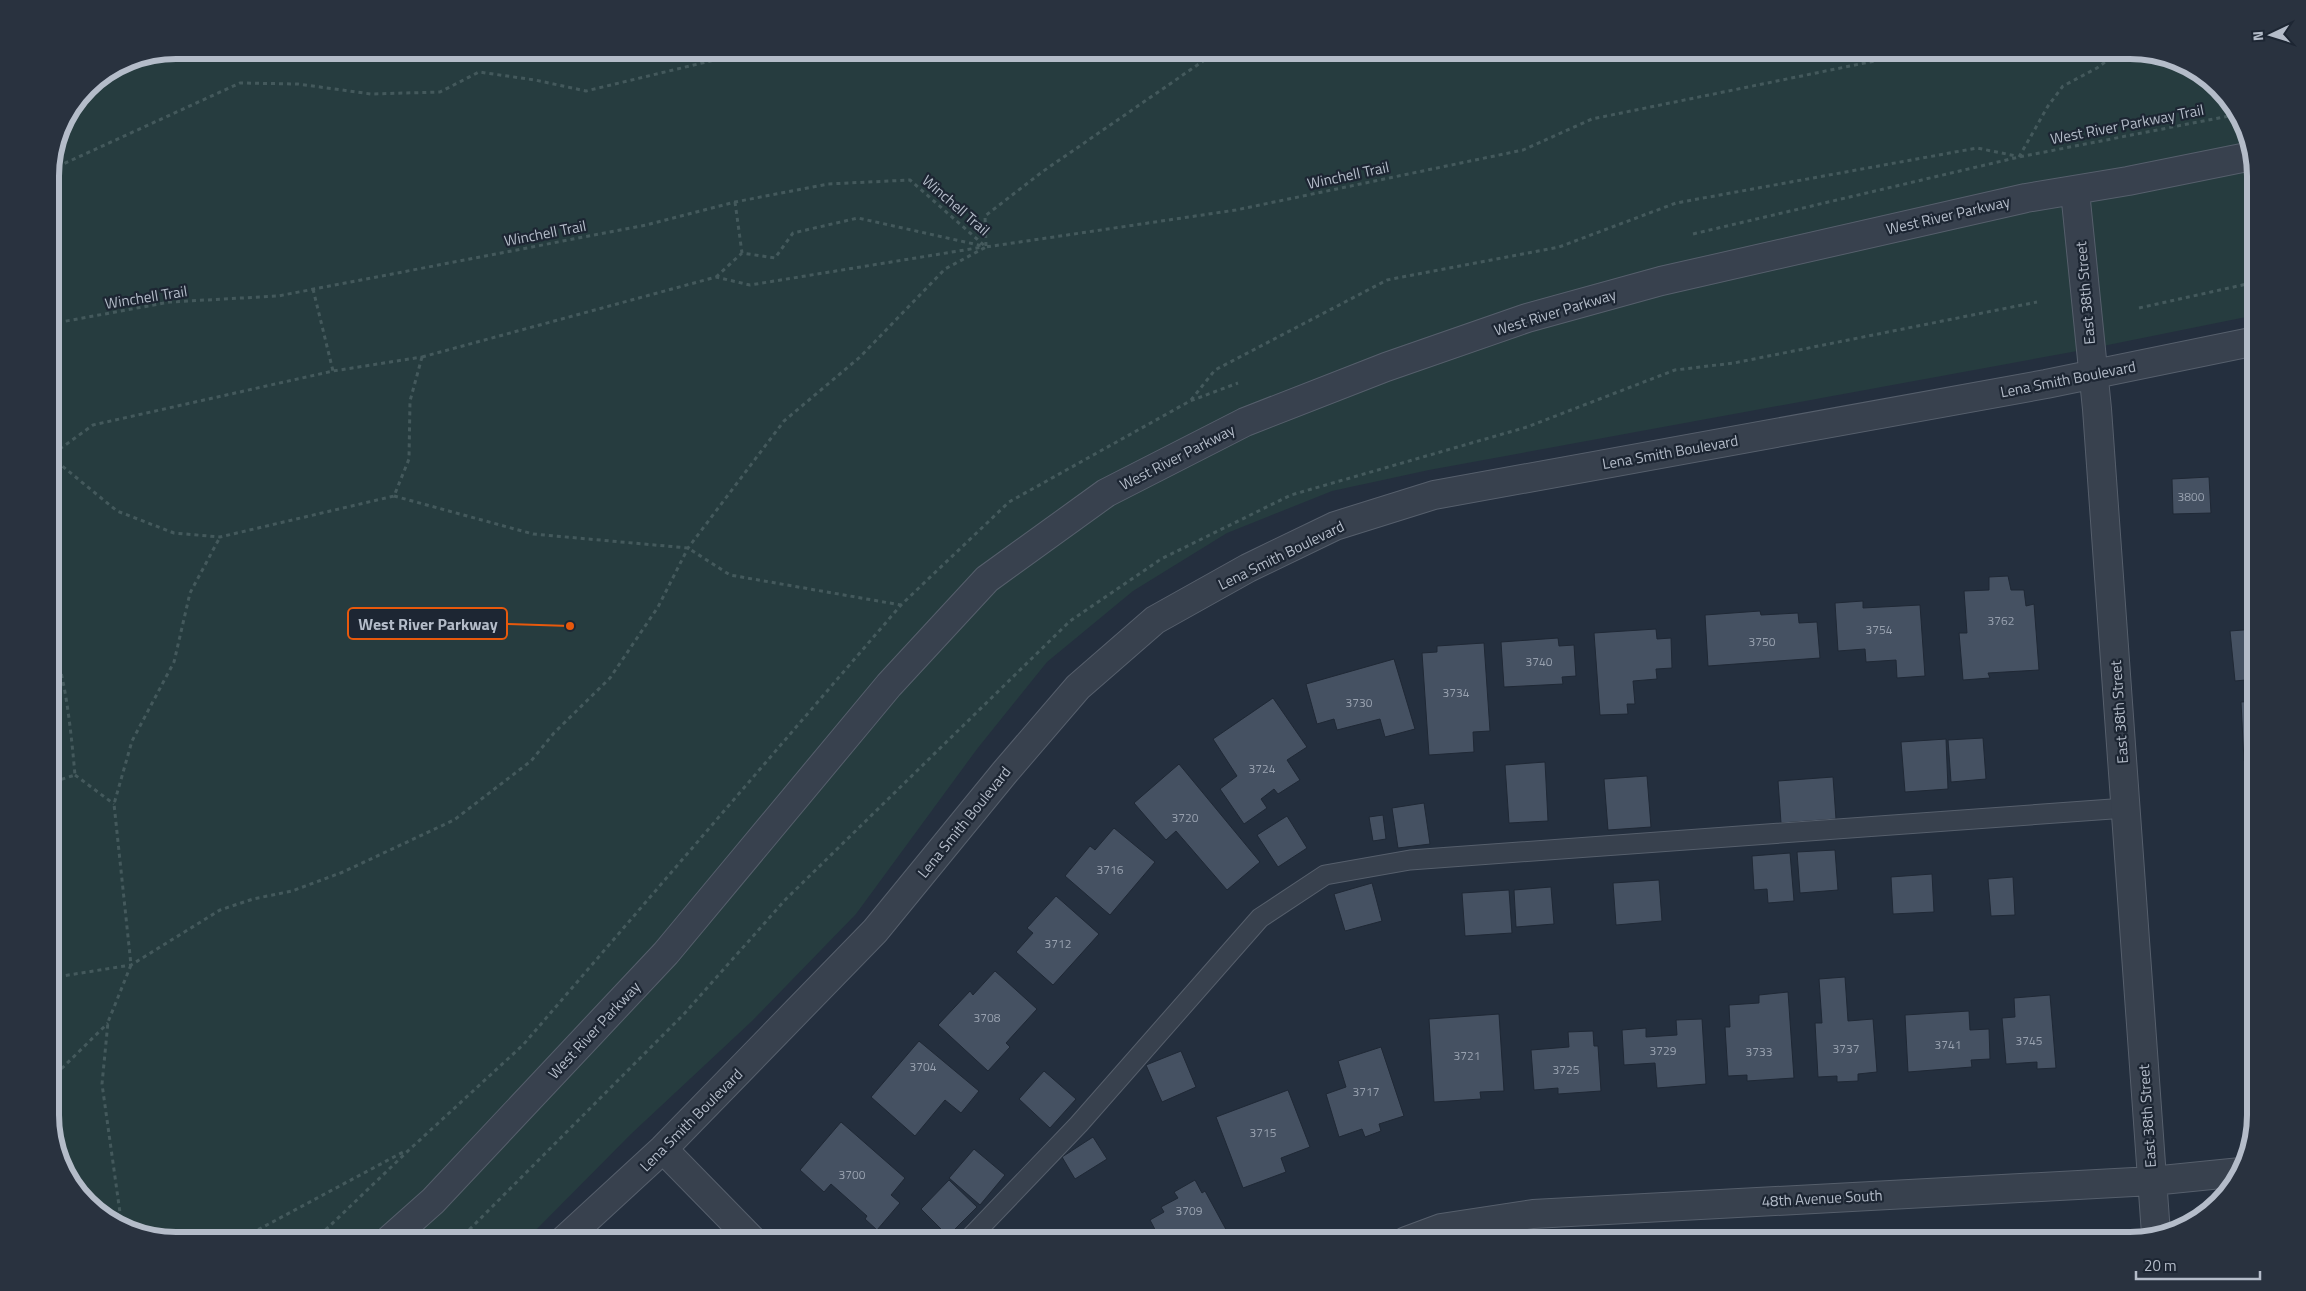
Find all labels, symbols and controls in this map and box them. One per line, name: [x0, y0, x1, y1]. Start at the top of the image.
north arrow: [2246, 10, 2296, 60]
text: N: [2247, 30, 2268, 42]
street label: West River Parkway Trail: [2048, 98, 2206, 150]
street label: Winchell Trail: [1305, 155, 1391, 195]
street label: Winchell Trail: [917, 169, 995, 241]
street label: West River Parkway: [1884, 190, 2012, 240]
street label: Winchell Trail: [502, 214, 588, 252]
street label: East 38th Street: [2069, 240, 2101, 346]
street label: Winchell Trail: [103, 279, 189, 315]
street label: West River Parkway: [1491, 283, 1619, 341]
street label: Lena Smith Boulevard: [1998, 355, 2138, 403]
street label: West River Parkway: [1115, 418, 1239, 496]
street label: Lena Smith Boulevard: [1600, 429, 1740, 475]
house number: 3800: [2178, 487, 2205, 506]
street label: Lena Smith Boulevard: [1214, 514, 1348, 596]
callout: West River Parkway: [348, 608, 507, 639]
house number: 3762: [1988, 611, 2014, 630]
text: West River Parkway: [358, 612, 498, 636]
house number: 3754: [1866, 620, 1893, 639]
house number: 3750: [1749, 632, 1776, 651]
house number: 3740: [1526, 652, 1553, 671]
street label: East 38th Street: [2104, 659, 2134, 764]
house number: 3734: [1443, 683, 1470, 702]
house number: 3730: [1346, 693, 1373, 712]
house number: 3724: [1249, 759, 1276, 778]
street label: Lena Smith Boulevard: [912, 761, 1016, 883]
house number: 3720: [1172, 808, 1199, 827]
house number: 3716: [1097, 860, 1124, 879]
house number: 3712: [1045, 934, 1071, 953]
street label: West River Parkway: [542, 976, 646, 1084]
house number: 3708: [974, 1008, 1001, 1027]
house number: 3745: [2016, 1031, 2043, 1050]
house number: 3741: [1935, 1035, 1961, 1054]
house number: 3737: [1833, 1039, 1859, 1058]
house number: 3729: [1650, 1041, 1677, 1060]
house number: 3733: [1746, 1042, 1772, 1061]
house number: 3721: [1454, 1046, 1480, 1065]
house number: 3704: [910, 1057, 937, 1076]
house number: 3725: [1553, 1060, 1580, 1079]
street label: Lena Smith Boulevard: [634, 1063, 748, 1177]
street label: East 38th Street: [2132, 1063, 2162, 1168]
house number: 3717: [1353, 1082, 1379, 1101]
house number: 3715: [1250, 1123, 1277, 1142]
house number: 3700: [839, 1165, 866, 1184]
street label: 48th Avenue South: [1761, 1183, 1883, 1213]
house number: 3709: [1176, 1201, 1203, 1220]
scale bar: [2136, 1248, 2260, 1280]
text: 20 m: [2144, 1254, 2177, 1277]

